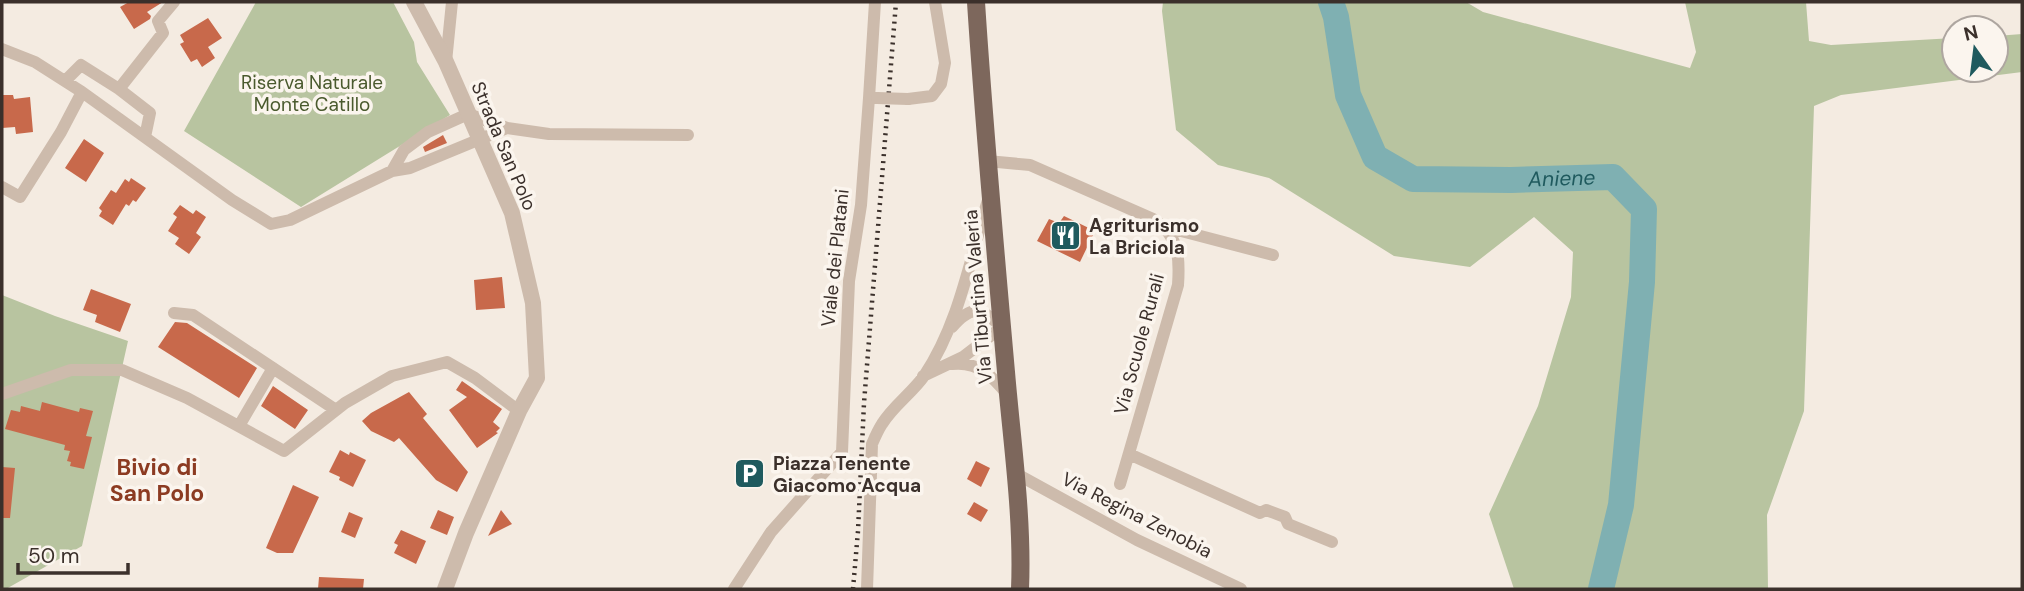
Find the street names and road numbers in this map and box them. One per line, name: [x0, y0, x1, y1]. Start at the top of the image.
street label: Strada San Polo: [466, 78, 542, 214]
street label: Viale dei Platani: [815, 188, 855, 328]
street label: Via Tiburtina Valeria: [958, 209, 998, 385]
street label: Via Scuole Rurali: [1108, 271, 1170, 417]
street label: Via Regina Zenobia: [1058, 466, 1216, 564]

